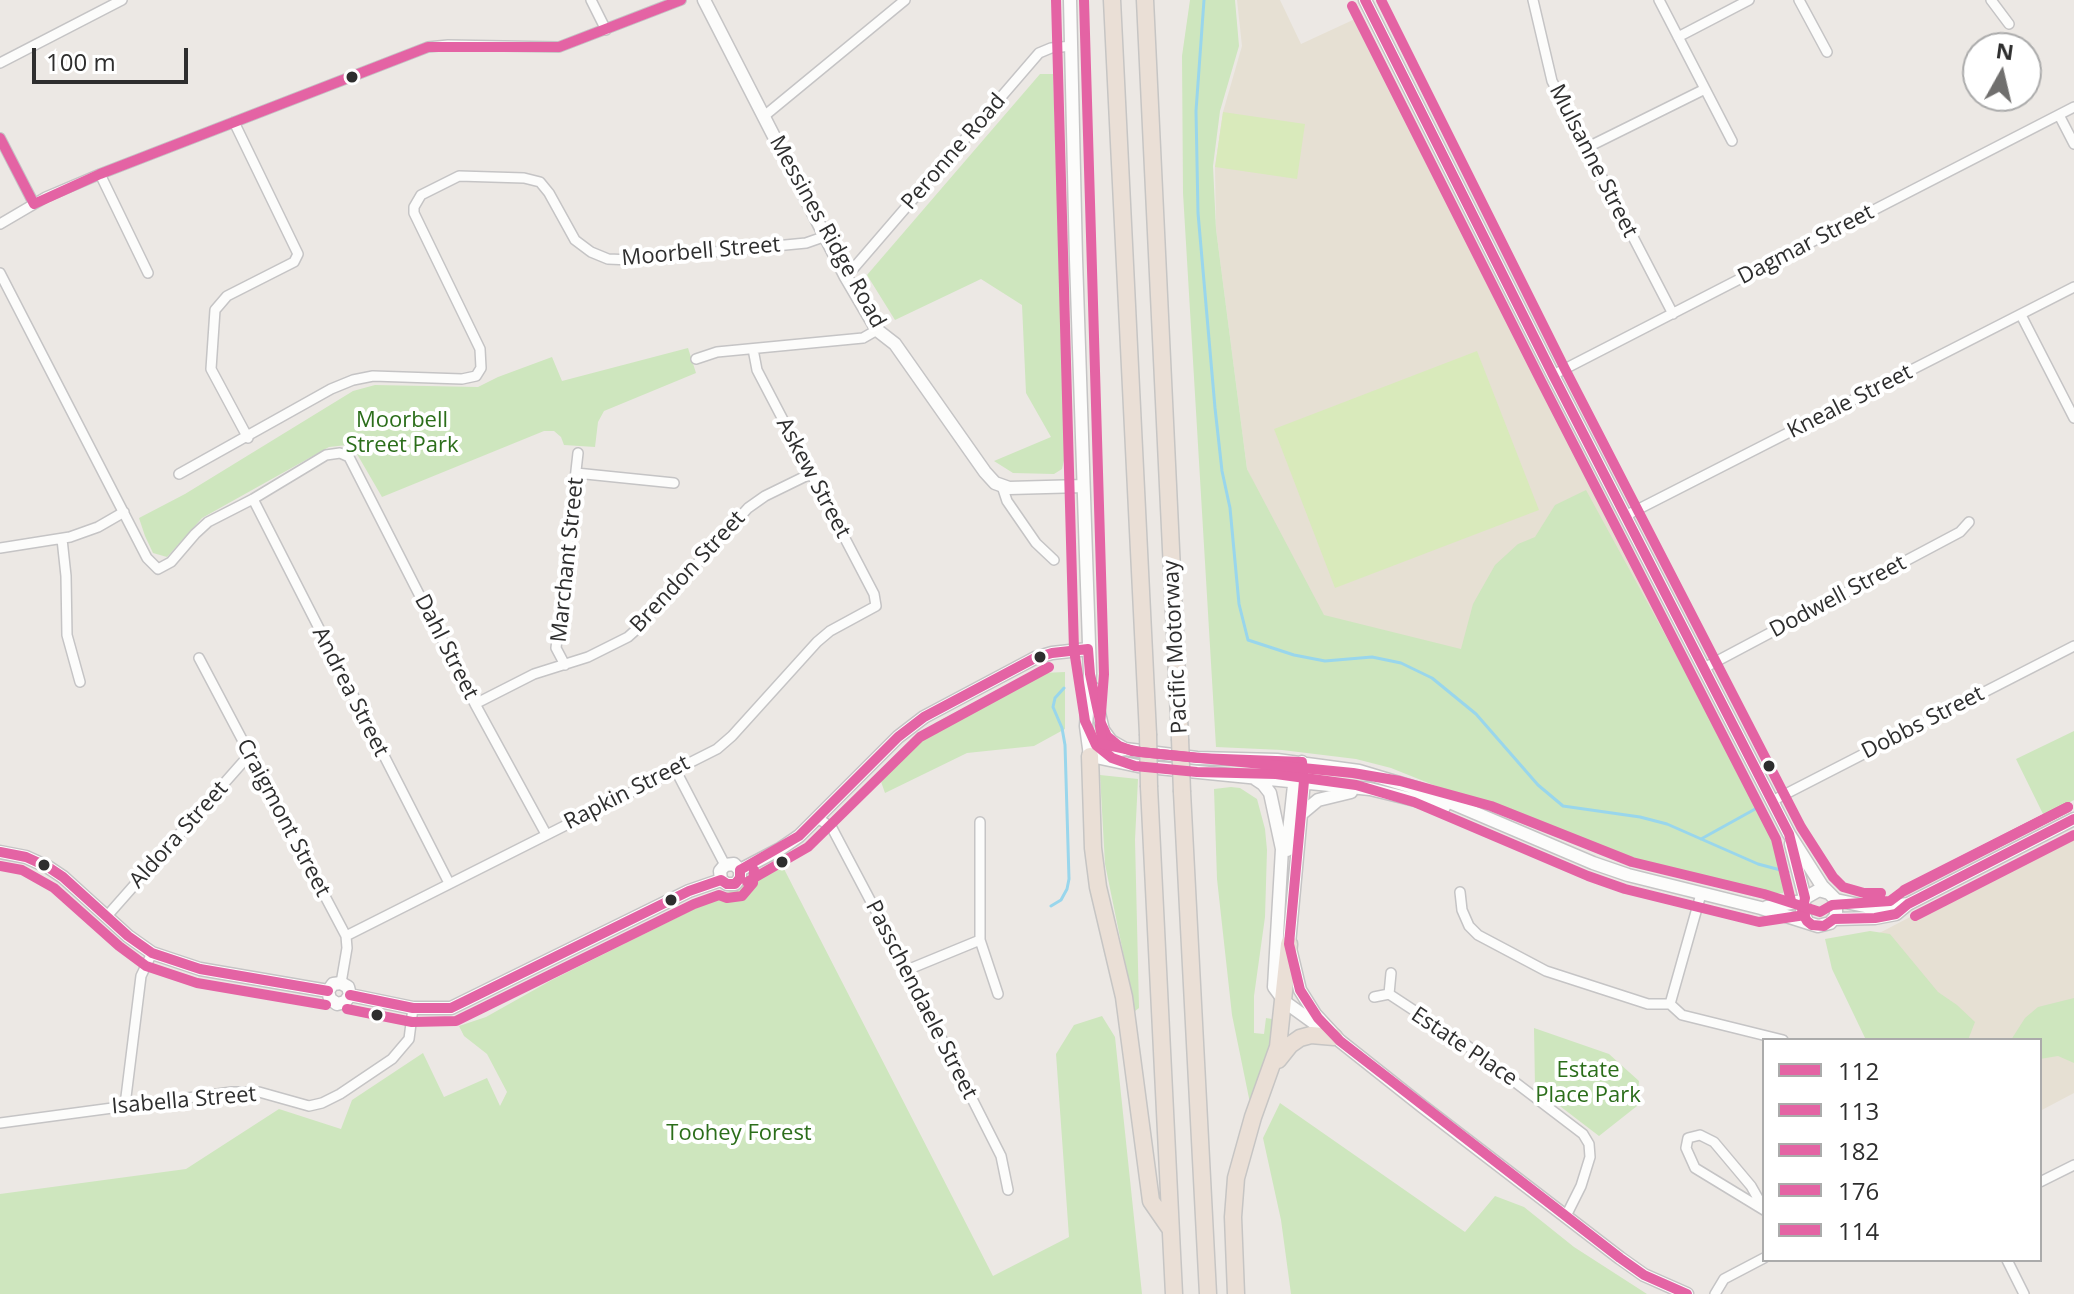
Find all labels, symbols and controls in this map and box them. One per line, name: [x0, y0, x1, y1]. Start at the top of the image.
scale bar: [36, 32, 192, 82]
north arrow: [1962, 32, 2042, 112]
text: N: [1994, 34, 2016, 66]
text: 100 m: [46, 45, 116, 78]
unlabelled marker: [344, 69, 360, 85]
street label: Mulsanne Street: [1543, 80, 1643, 242]
street label: Peronne Road: [896, 88, 1012, 216]
street label: Messines Ridge Road: [763, 131, 891, 333]
street label: Dagmar Street: [1734, 199, 1878, 291]
street label: Moorbell Street: [620, 232, 782, 272]
street label: Kneale Street: [1783, 359, 1917, 445]
park label: Moorbell Street Park: [345, 408, 459, 460]
street label: Askew Street: [770, 413, 856, 543]
street label: Marchant Street: [546, 476, 590, 644]
street label: Brendon Street: [625, 506, 751, 638]
street label: Dodwell Street: [1765, 550, 1911, 644]
street label: Pacific Motorway: [1158, 559, 1194, 735]
street label: Dahl Street: [408, 590, 484, 704]
street label: Andrea Street: [306, 623, 394, 761]
unlabelled marker: [1032, 649, 1048, 665]
street label: Dobbs Street: [1857, 681, 1989, 765]
street label: Craigmont Street: [230, 735, 336, 901]
street label: Rapkin Street: [560, 750, 694, 836]
unlabelled marker: [1761, 758, 1777, 774]
street label: Aldora Street: [124, 776, 234, 894]
unlabelled marker: [774, 854, 790, 870]
unlabelled marker: [36, 857, 52, 873]
unlabelled marker: [663, 892, 679, 908]
street label: Passchendaele Street: [859, 896, 983, 1104]
street label: Estate Place: [1406, 1002, 1522, 1092]
unlabelled marker: [369, 1007, 385, 1023]
legend: [1762, 1038, 2042, 1262]
text: 112: [1838, 1054, 1879, 1087]
park label: Estate Place Park: [1535, 1058, 1641, 1110]
street label: Isabella Street: [111, 1082, 257, 1120]
text: 113: [1838, 1094, 1879, 1127]
park label: Toohey Forest: [666, 1121, 812, 1147]
text: 182: [1838, 1134, 1879, 1167]
text: 176: [1838, 1174, 1879, 1207]
text: 114: [1838, 1214, 1879, 1247]

